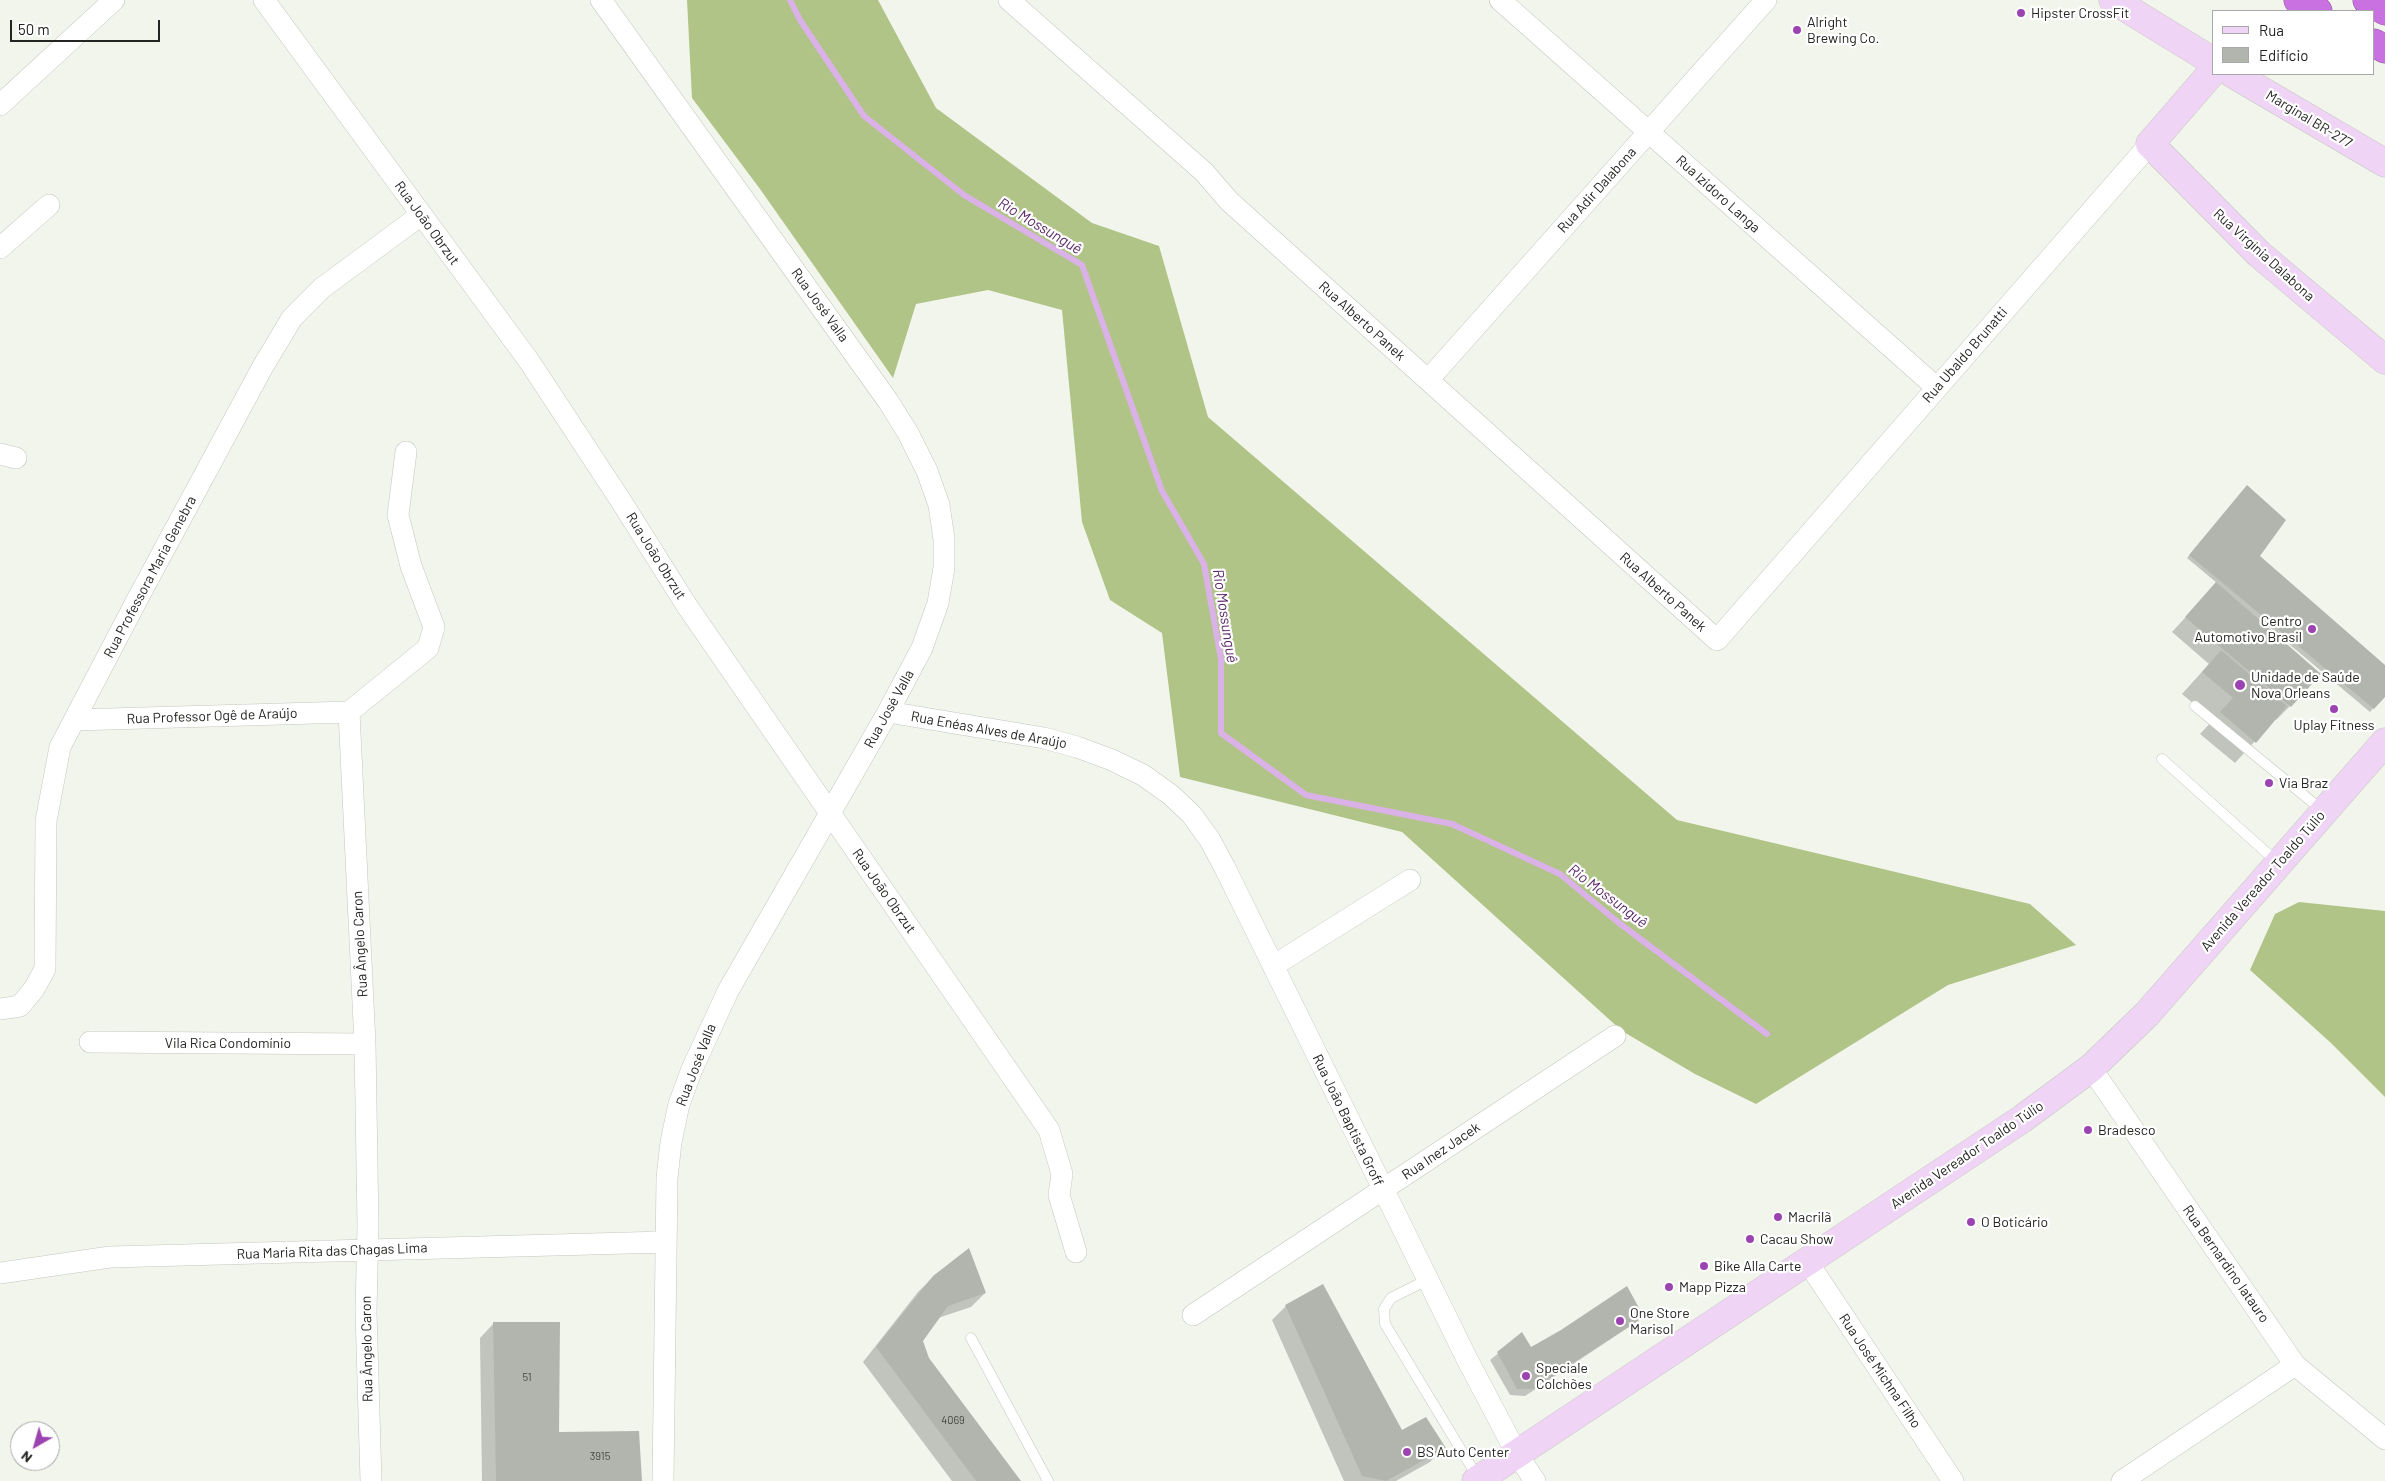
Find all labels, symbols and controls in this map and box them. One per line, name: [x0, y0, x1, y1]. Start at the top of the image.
place label: Hipster CrossFit: [2031, 5, 2129, 21]
marker: Hipster CrossFit: [2015, 7, 2027, 19]
scale bar: [12, 10, 162, 42]
legend: [2212, 10, 2375, 75]
place label: Alright Brewing Co.: [1807, 14, 1879, 46]
text: 50 m: [18, 20, 50, 38]
text: Rua: [2259, 21, 2284, 39]
marker: Alright Brewing Co.: [1791, 24, 1803, 36]
text: Edifício: [2259, 46, 2308, 64]
street label: Marginal BR-277: [2263, 87, 2355, 151]
street label: Rua Adir Dalabona: [1554, 144, 1640, 236]
street label: Rua Izidoro Langa: [1672, 152, 1764, 236]
street label: Rua João Obrzut: [391, 178, 463, 268]
water label: Rio Mossunguê: [995, 194, 1085, 258]
street label: Rua Virgínia Dalabona: [2210, 205, 2318, 305]
street label: Rua José Valla: [788, 265, 852, 345]
street label: Rua Alberto Panek: [1315, 278, 1409, 364]
street label: Rua Ubaldo Brunatti: [1919, 304, 2011, 406]
street label: Rua Professora Maria Genebra: [100, 493, 200, 661]
street label: Rua João Obrzut: [623, 509, 689, 603]
street label: Rua Alberto Panek: [1616, 549, 1710, 635]
water label: Rio Mossunguê: [1209, 568, 1241, 664]
place label: Centro Automotivo Brasil: [2194, 613, 2302, 646]
marker: Centro Automotivo Brasil: [2306, 623, 2318, 635]
street label: Rua José Valla: [861, 667, 917, 751]
place label: Unidade de Saúde Nova Orleans: [2251, 669, 2360, 702]
marker: Unidade de Saúde Nova Orleans: [2233, 678, 2247, 692]
marker: Uplay Fitness: [2328, 703, 2340, 715]
street label: Rua Professor Ogê de Araújo: [126, 705, 298, 727]
street label: Rua Enéas Alves de Araújo: [910, 708, 1068, 752]
place label: Uplay Fitness: [2293, 717, 2375, 733]
place label: Via Braz: [2279, 775, 2328, 791]
marker: Via Braz: [2263, 777, 2275, 789]
street label: Avenida Vereador Toaldo Túlio: [2197, 807, 2329, 955]
street label: Rua João Obrzut: [849, 845, 919, 937]
water label: Rio Mossunguê: [1565, 860, 1651, 932]
street label: Rua Ângelo Caron: [349, 890, 371, 998]
street label: Rua José Valla: [673, 1021, 719, 1109]
street label: Vila Rica Condomínio: [165, 1035, 291, 1051]
street label: Rua João Baptista Groff: [1309, 1051, 1387, 1189]
street label: Avenida Vereador Toaldo Túlio: [1887, 1097, 2047, 1213]
street label: Rua Inez Jacek: [1399, 1119, 1483, 1183]
place label: Bradesco: [2098, 1122, 2156, 1138]
marker: Bradesco: [2082, 1124, 2094, 1136]
street label: Rua Bernardino Iatauro: [2179, 1202, 2273, 1326]
place label: Macrilã: [1788, 1209, 1831, 1225]
marker: Macrilã: [1772, 1211, 1784, 1223]
place label: O Boticário: [1981, 1214, 2048, 1230]
marker: O Boticário: [1965, 1216, 1977, 1228]
place label: Cacau Show: [1760, 1231, 1833, 1247]
marker: Cacau Show: [1744, 1233, 1756, 1245]
street label: Rua Maria Rita das Chagas Lima: [236, 1239, 428, 1263]
place label: Bike Alla Carte: [1714, 1258, 1801, 1274]
marker: Bike Alla Carte: [1698, 1260, 1710, 1272]
place label: Mapp Pizza: [1679, 1279, 1746, 1295]
marker: Mapp Pizza: [1663, 1281, 1675, 1293]
street label: Rua Ângelo Caron: [358, 1296, 376, 1402]
place label: One Store Marisol: [1630, 1305, 1690, 1338]
street label: Rua José Michna Filho: [1835, 1311, 1925, 1431]
marker: One Store Marisol: [1614, 1315, 1626, 1327]
place label: Speciale Colchões: [1536, 1360, 1592, 1392]
house number: 51: [522, 1370, 532, 1384]
marker: Speciale Colchões: [1520, 1370, 1532, 1382]
house number: 4069: [941, 1413, 965, 1427]
north arrow: [10, 1421, 60, 1471]
place label: BS Auto Center: [1417, 1444, 1509, 1460]
marker: BS Auto Center: [1401, 1446, 1413, 1458]
text: N: [17, 1448, 35, 1467]
house number: 3915: [590, 1449, 610, 1463]

